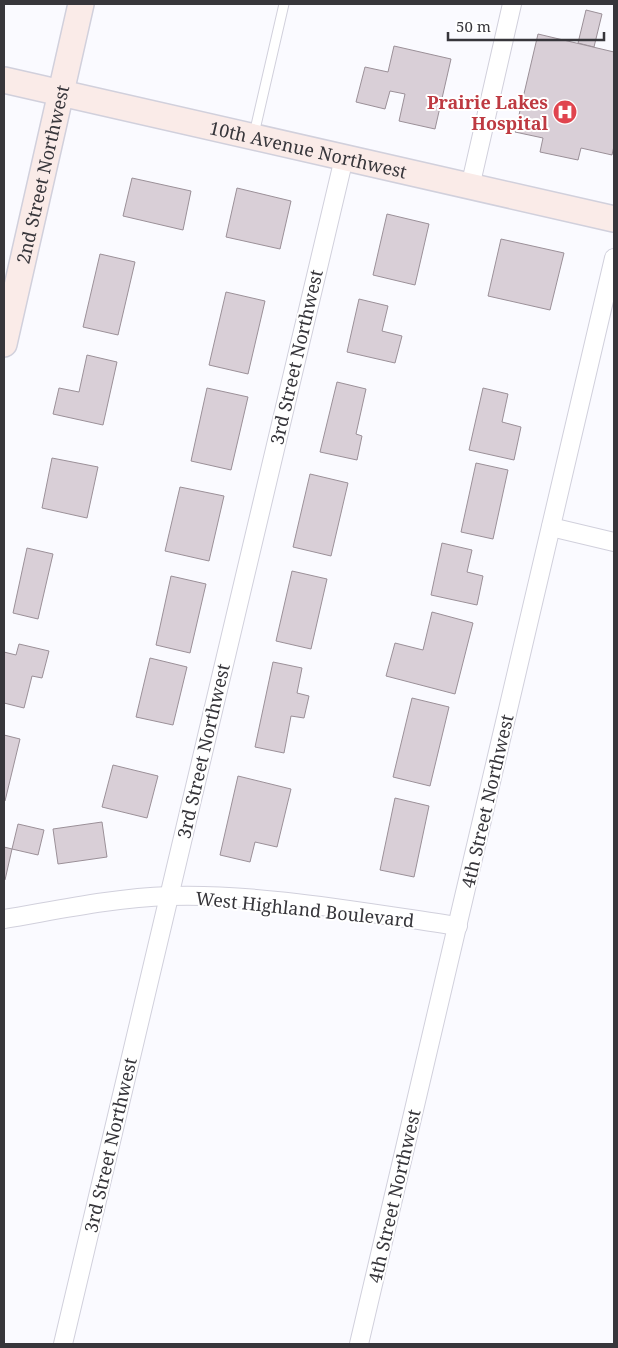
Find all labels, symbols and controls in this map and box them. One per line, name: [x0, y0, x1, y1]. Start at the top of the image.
scale bar: [448, 10, 604, 42]
text: 50 m: [456, 16, 491, 36]
street label: 2nd Street Northwest: [11, 83, 74, 266]
place label: Prairie Lakes Hospital: [427, 90, 549, 135]
hospital icon: Prairie Lakes Hospital: [552, 99, 578, 125]
street label: 10th Avenue Northwest: [207, 115, 409, 183]
street label: 3rd Street Northwest: [264, 267, 328, 447]
street label: 3rd Street Northwest: [171, 661, 235, 841]
street label: 4th Street Northwest: [455, 712, 519, 890]
street label: West Highland Boulevard: [195, 886, 415, 932]
street label: 3rd Street Northwest: [78, 1055, 142, 1235]
street label: 4th Street Northwest: [362, 1107, 426, 1285]

